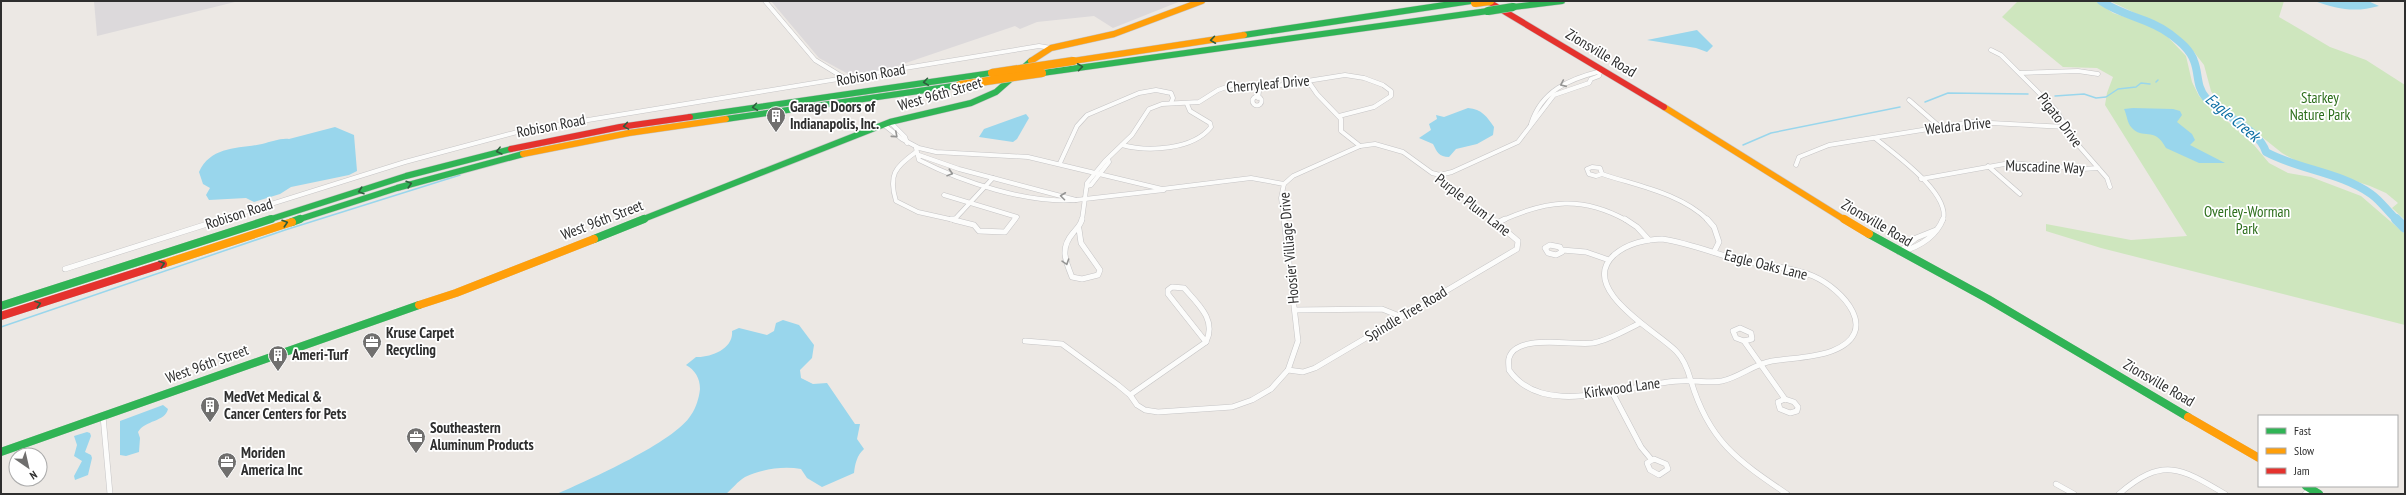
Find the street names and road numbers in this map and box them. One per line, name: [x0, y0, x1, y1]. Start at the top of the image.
street label: Zionsville Road: [1562, 24, 1640, 81]
street label: Robison Road: [835, 59, 907, 90]
street label: Cherryleaf Drive: [1226, 70, 1310, 97]
street label: West 96th Street: [896, 72, 984, 115]
street label: Pigato Drive: [2034, 89, 2087, 151]
street label: Robison Road: [515, 110, 587, 141]
street label: Weldra Drive: [1924, 113, 1992, 138]
street label: Muscadine Way: [2005, 156, 2085, 177]
street label: Purple Plum Lane: [1432, 169, 1515, 240]
street label: Hoosier Villiage Drive: [1274, 191, 1303, 305]
street label: Robison Road: [203, 194, 275, 233]
street label: West 96th Street: [558, 195, 646, 244]
street label: Zionsville Road: [1838, 195, 1916, 251]
street label: Eagle Oaks Lane: [1723, 245, 1810, 284]
street label: Spindle Tree Road: [1361, 282, 1450, 345]
street label: West 96th Street: [163, 340, 251, 387]
street label: Zionsville Road: [2120, 355, 2198, 411]
street label: Kirkwood Lane: [1583, 373, 1661, 402]

